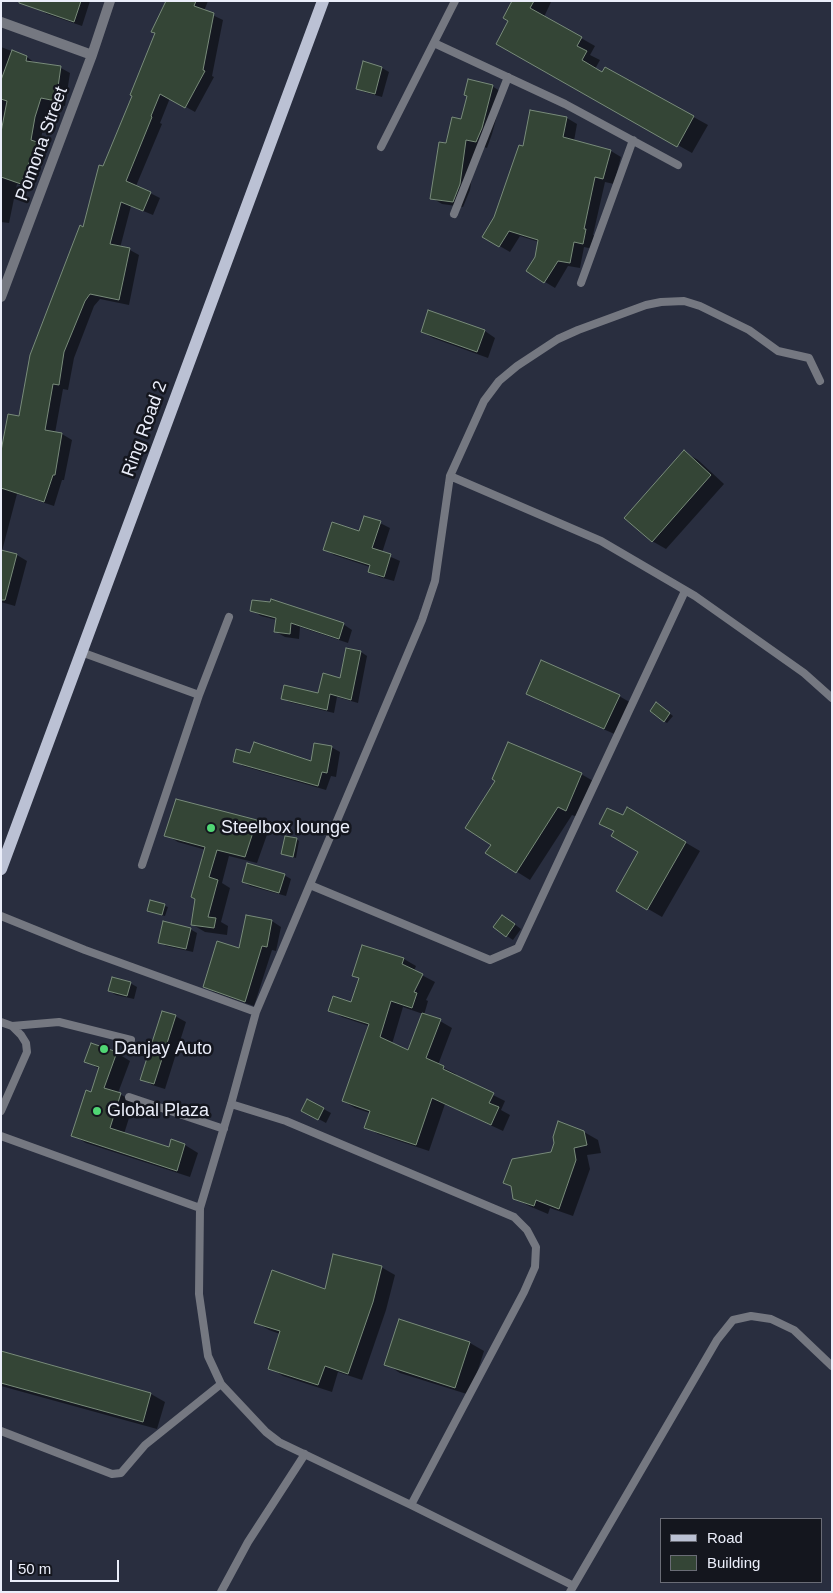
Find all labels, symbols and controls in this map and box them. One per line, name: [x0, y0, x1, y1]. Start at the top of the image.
street label: Pomona Street: [11, 84, 73, 204]
street label: Ring Road 2: [118, 378, 172, 480]
place label: Steelbox lounge: [221, 817, 350, 839]
marker: Steelbox lounge: [205, 822, 217, 834]
place label: Danjay Auto: [114, 1038, 212, 1060]
marker: Danjay Auto: [98, 1043, 110, 1055]
place label: Global Plaza: [107, 1100, 209, 1122]
marker: Global Plaza: [91, 1105, 103, 1117]
legend: [660, 1518, 823, 1583]
text: Road: [707, 1529, 743, 1546]
scale bar: [12, 1550, 121, 1582]
text: Building: [707, 1554, 760, 1571]
text: 50 m: [18, 1560, 51, 1577]

